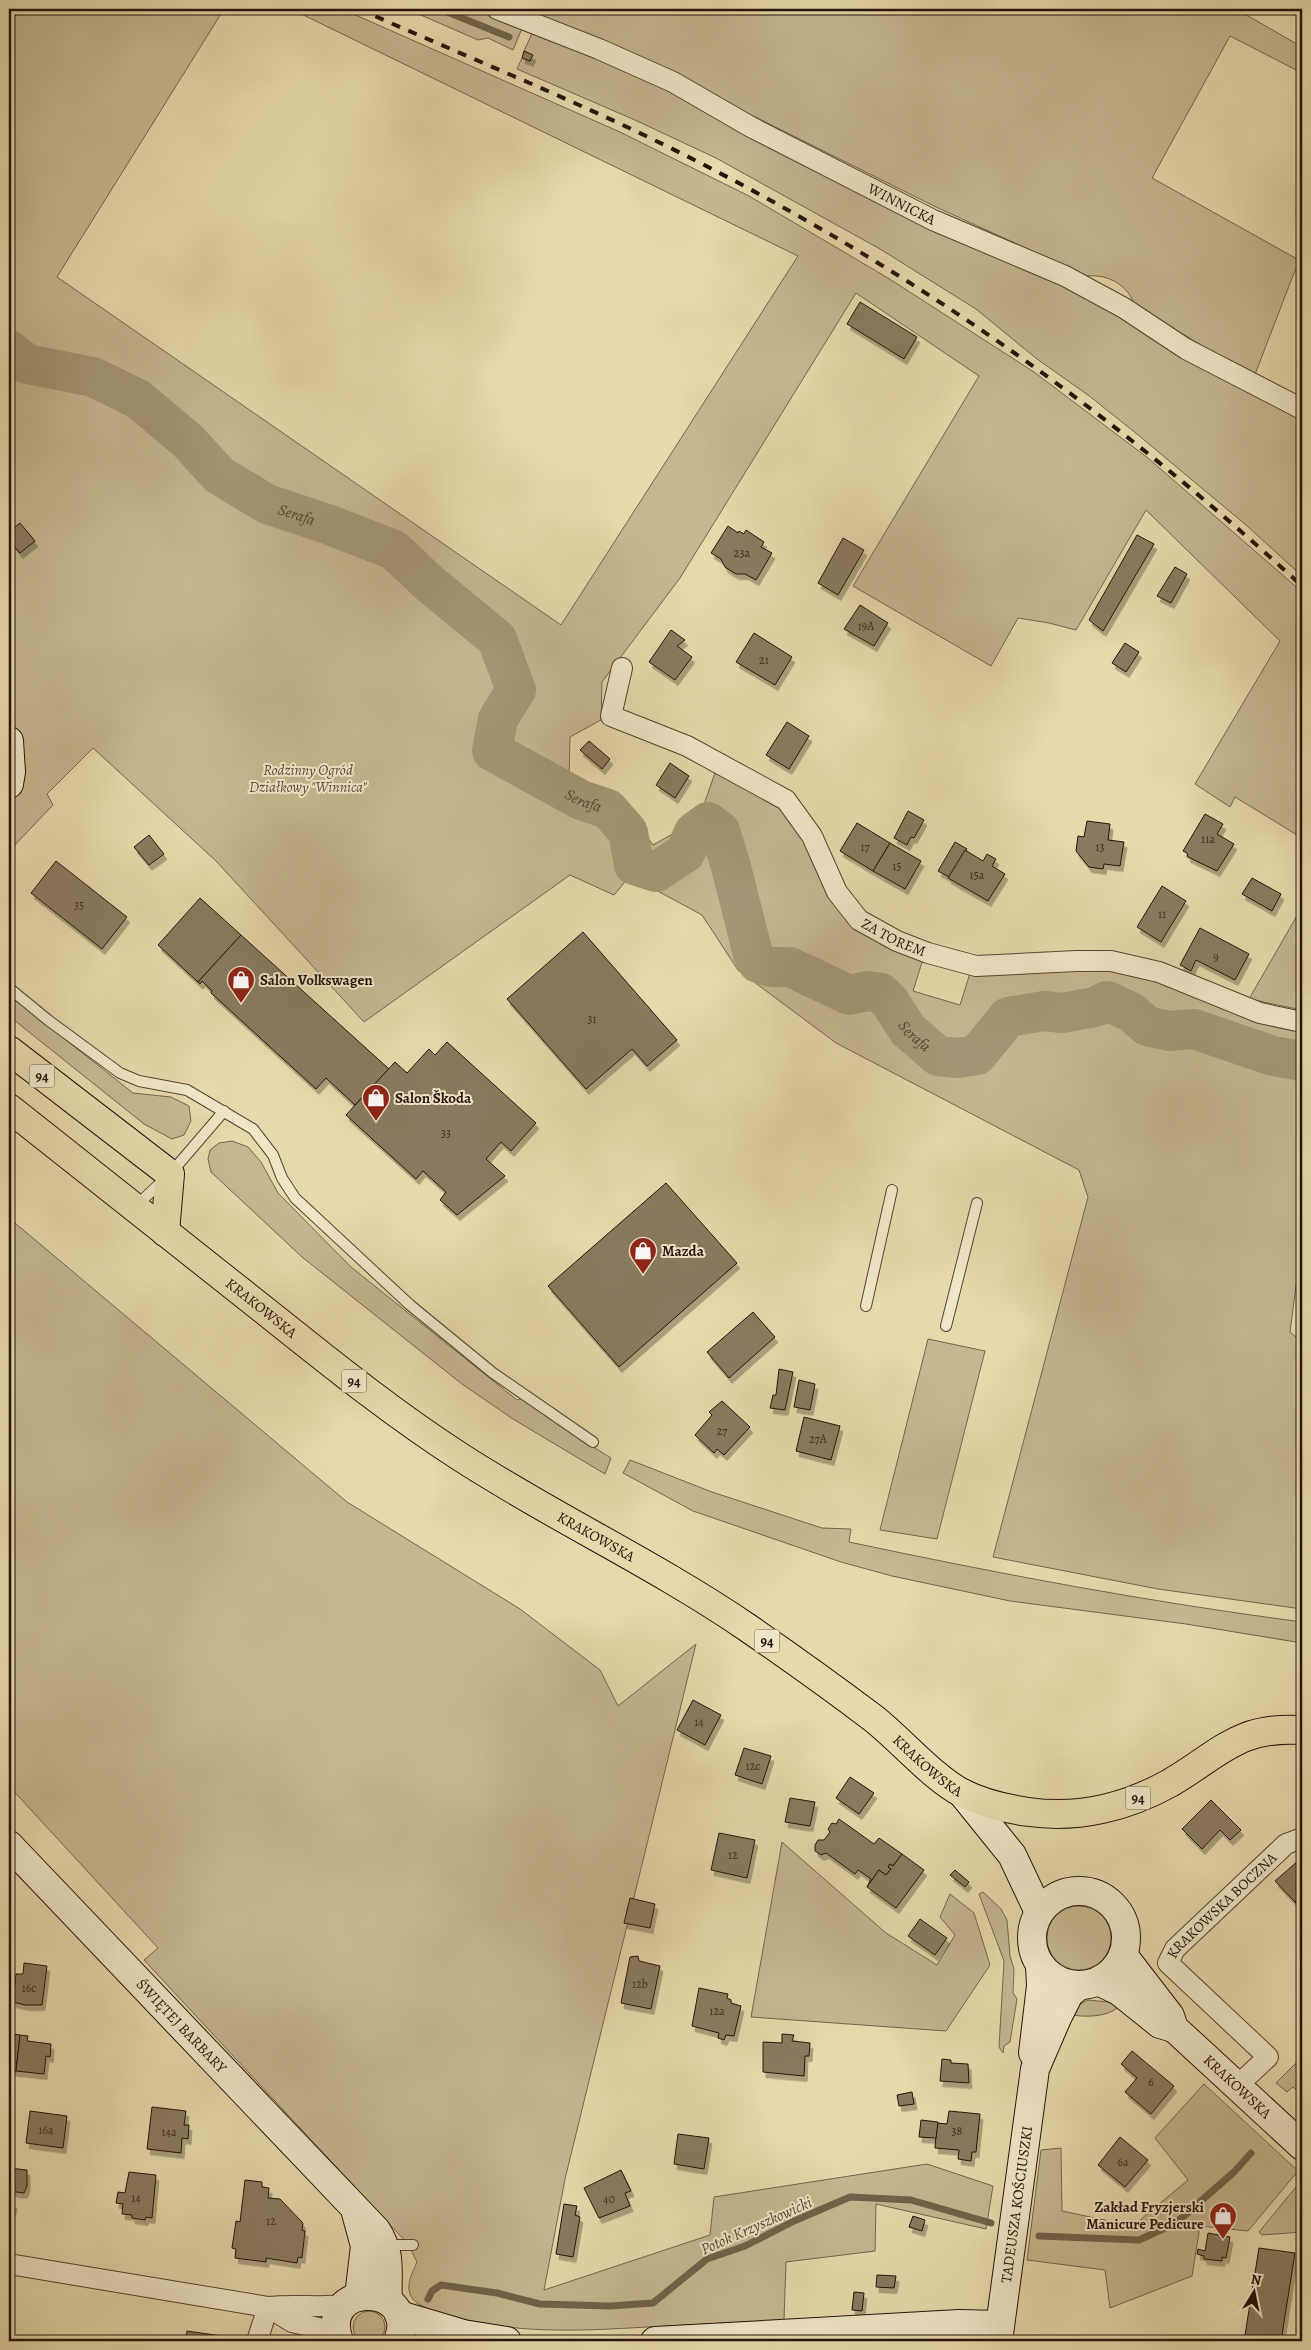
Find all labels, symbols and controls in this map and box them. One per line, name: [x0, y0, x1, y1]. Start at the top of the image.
street label: WINNICKA: [864, 178, 939, 230]
water label: Serafa: [275, 499, 318, 531]
house number: 23a: [734, 545, 751, 561]
house number: 19A: [858, 618, 875, 634]
house number: 21: [759, 652, 769, 668]
park label: Rodzinny Ogród Działkowy "Winnica": [249, 760, 368, 797]
water label: Serafa: [561, 783, 605, 818]
house number: 11a: [1201, 831, 1215, 847]
house number: 17: [860, 839, 871, 855]
house number: 13: [1095, 839, 1105, 855]
house number: 15: [892, 858, 902, 874]
house number: 15a: [970, 867, 985, 883]
house number: 35: [74, 897, 84, 913]
house number: 11: [1158, 906, 1166, 922]
street label: ZA TOREM: [858, 913, 929, 961]
house number: 9: [1213, 949, 1219, 965]
shop icon: Salon Volkswagen: [226, 965, 256, 1004]
place label: Salon Volkswagen: [260, 970, 373, 990]
house number: 31: [587, 1011, 597, 1027]
water label: Serafa: [893, 1016, 936, 1058]
road number: 94: [30, 1064, 54, 1088]
shop icon: Salon Škoda: [361, 1083, 391, 1122]
place label: Salon Škoda: [395, 1088, 472, 1108]
house number: 33: [441, 1125, 451, 1141]
shop icon: Mazda: [628, 1236, 658, 1275]
place label: Mazda: [662, 1241, 705, 1261]
street label: KRAKOWSKA: [221, 1273, 301, 1343]
road number: 94: [342, 1370, 366, 1392]
house number: 27: [717, 1423, 728, 1439]
house number: 27A: [809, 1431, 828, 1447]
street label: KRAKOWSKA: [554, 1507, 639, 1567]
road number: 94: [754, 1630, 780, 1652]
house number: 14: [694, 1714, 704, 1730]
street label: KRAKOWSKA: [888, 1730, 967, 1801]
house number: 12c: [746, 1758, 760, 1774]
road number: 94: [1126, 1786, 1150, 1810]
house number: 12: [728, 1847, 738, 1863]
street label: KRAKOWSKA BOCZNA: [1162, 1848, 1281, 1962]
street label: ŚWIĘTEJ BARBARY: [132, 1975, 232, 2078]
house number: 12b: [632, 1976, 648, 1992]
house number: 16c: [22, 1980, 36, 1996]
house number: 12a: [709, 2003, 725, 2019]
street label: KRAKOWSKA: [1199, 2050, 1276, 2123]
house number: 6: [1148, 2074, 1154, 2090]
house number: 16a: [38, 2122, 54, 2138]
house number: 38: [952, 2123, 963, 2139]
house number: 14a: [161, 2124, 177, 2140]
street label: TADEUSZA KOŚCIUSZKI: [996, 2124, 1037, 2284]
house number: 6a: [1117, 2154, 1129, 2170]
house number: 14: [131, 2190, 141, 2206]
house number: 40: [603, 2191, 615, 2207]
water label: Potok Krzyszkowicki: [697, 2192, 816, 2260]
place label: Zakład Fryzjerski Manicure Pedicure: [1086, 2197, 1205, 2234]
shop icon: Zakład Fryzjerski Manicure Pedicure: [1208, 2201, 1238, 2240]
house number: 12: [266, 2213, 276, 2229]
north arrow: [1228, 2268, 1278, 2318]
text: N: [1249, 2269, 1263, 2290]

